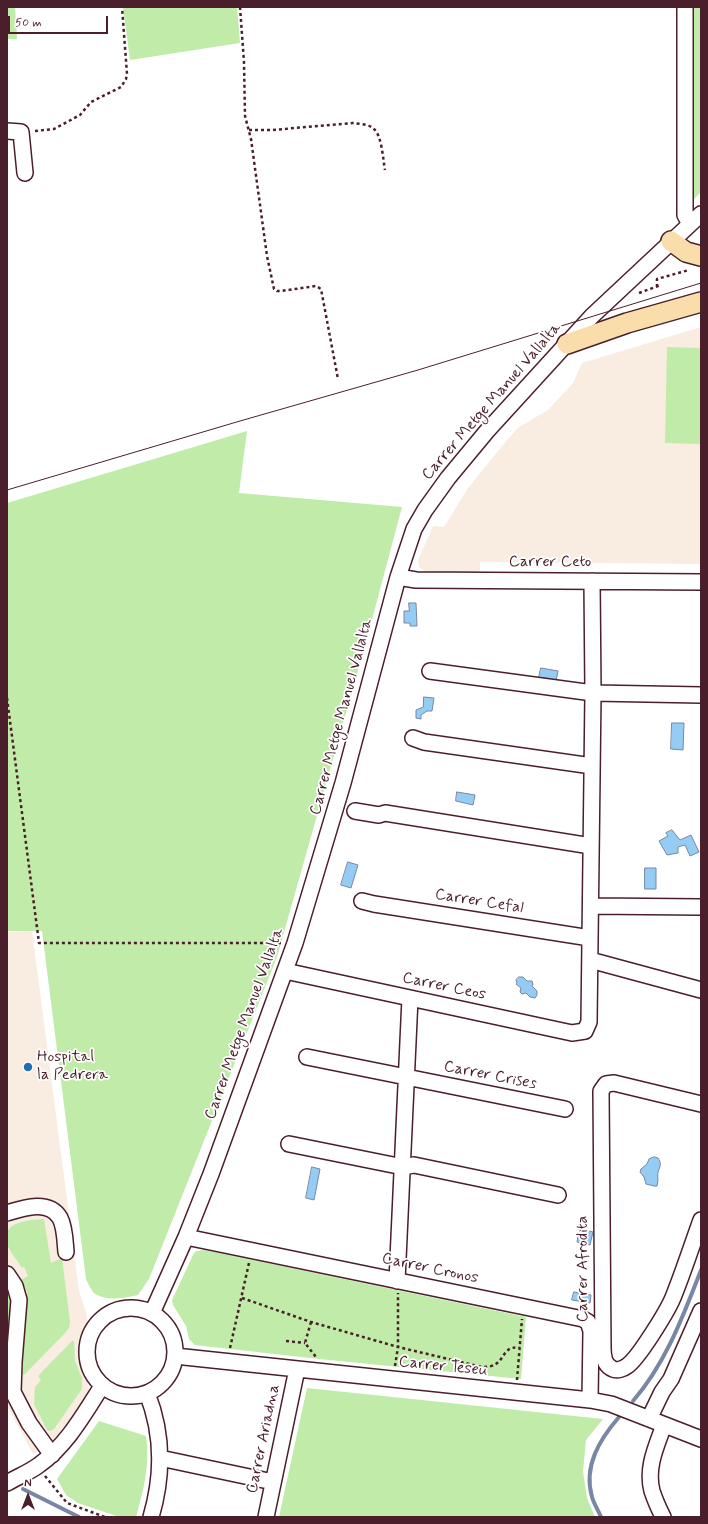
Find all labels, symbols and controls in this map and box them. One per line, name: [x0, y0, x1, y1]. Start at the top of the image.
scale bar: [10, 8, 110, 34]
text: 50 m: [15, 15, 42, 31]
street label: Carrer Metge Manuel Vallalta: [418, 319, 566, 485]
street label: Carrer Ceto: [509, 553, 591, 573]
street label: Carrer Metge Manuel Vallalta: [307, 617, 377, 817]
street label: Carrer Cefal: [433, 886, 525, 918]
street label: Carrer Metge Manuel Vallalta: [201, 926, 289, 1122]
street label: Carrer Ceos: [400, 969, 488, 1005]
place label: Hospital la Pedrera: [37, 1048, 108, 1086]
street label: Carrer Crises: [442, 1058, 538, 1094]
marker: Hospital la Pedrera: [22, 1061, 34, 1073]
street label: Carrer Afrodita: [574, 1216, 594, 1322]
street label: Carrer Cronos: [380, 1249, 480, 1289]
street label: Carrer Teseu: [398, 1353, 488, 1381]
street label: Carrer Ariadna: [243, 1383, 285, 1495]
north arrow: [8, 1476, 48, 1516]
text: N: [24, 1477, 32, 1491]

